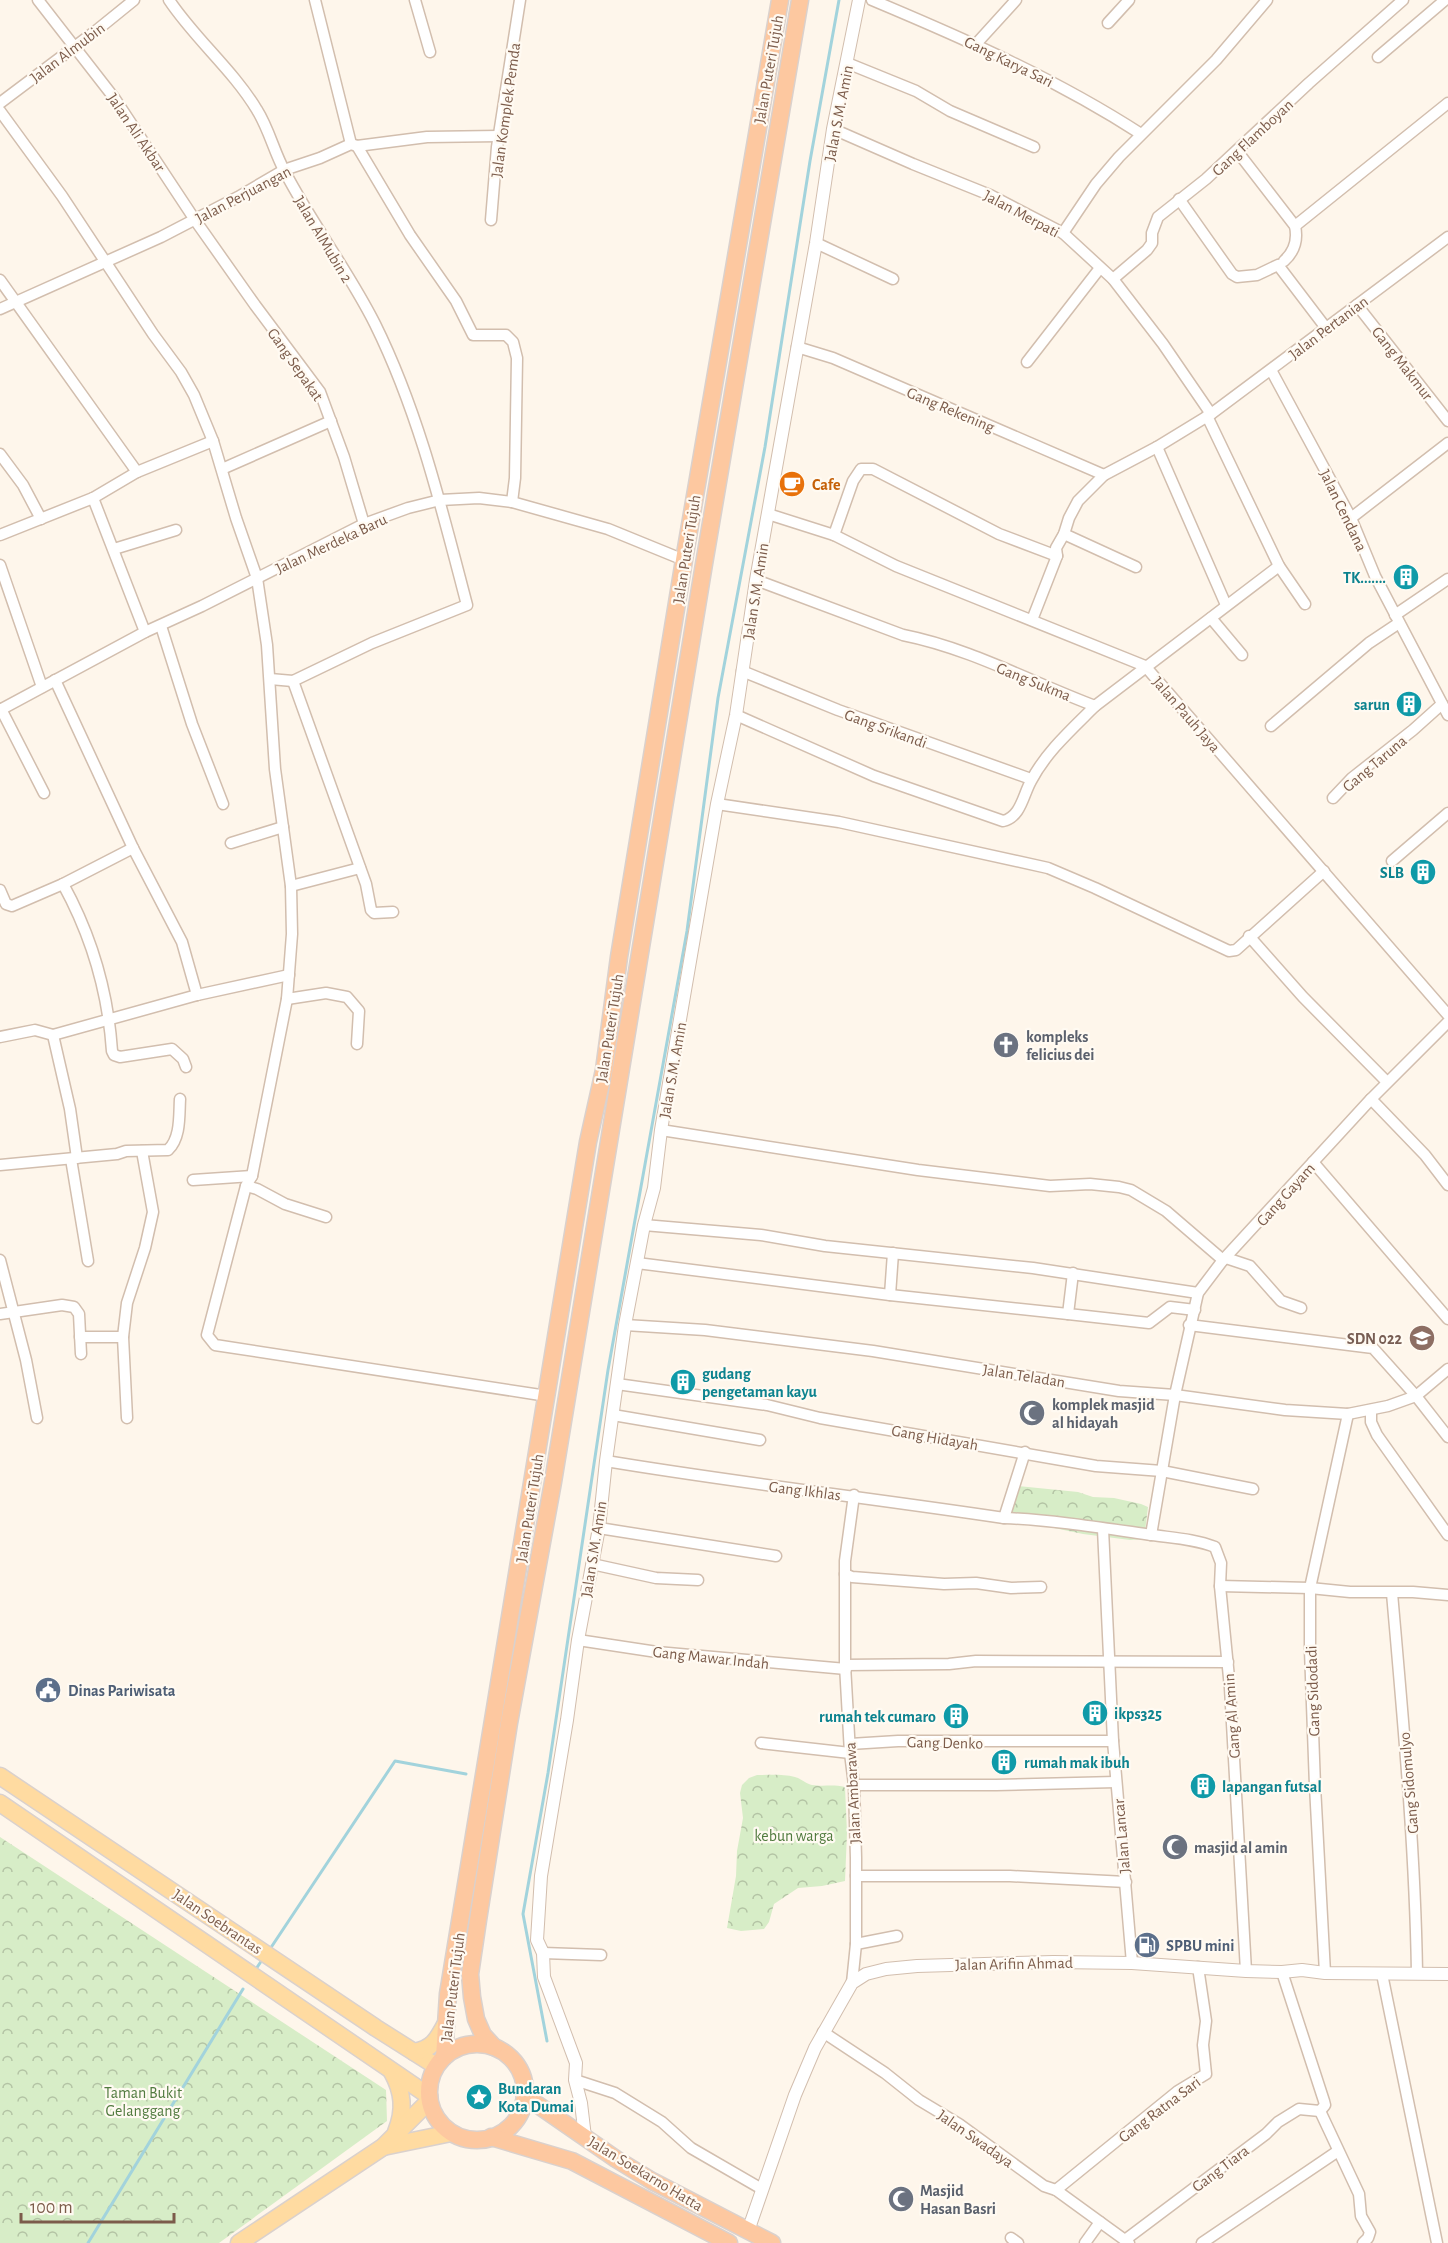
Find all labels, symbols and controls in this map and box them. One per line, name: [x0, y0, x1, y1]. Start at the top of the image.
street label: Jalan Puteri Tujuh: [752, 14, 787, 125]
street label: Jalan Almubin: [27, 20, 108, 86]
street label: Gang Karya Sari: [961, 34, 1056, 91]
street label: Jalan Komplek Pemda: [489, 42, 523, 179]
street label: Jalan S.M. Amin: [822, 64, 856, 162]
street label: Jalan Ali Akbar: [104, 90, 169, 175]
street label: Gang Flamboyan: [1209, 96, 1297, 180]
street label: Jalan Perjuangan: [193, 163, 294, 228]
street label: Jalan Merpati: [981, 187, 1062, 241]
street label: Jalan AlMubin 2: [291, 193, 355, 286]
street label: Jalan Pertanian: [1286, 293, 1371, 363]
street label: Gang Makmur: [1369, 324, 1436, 404]
street label: Gang Sepakat: [264, 325, 326, 404]
street label: Gang Rekening: [904, 384, 997, 436]
street label: Jalan Cendana: [1316, 467, 1370, 554]
cafe icon: Cafe: [777, 469, 807, 499]
place label: Cafe: [812, 477, 841, 493]
street label: Jalan Puteri Tujuh: [670, 494, 704, 605]
street label: Jalan Merdeka Baru: [273, 511, 390, 577]
street label: Jalan S.M. Amin: [740, 542, 771, 640]
building icon: TK.......: [1391, 562, 1421, 592]
place label: TK.......: [1343, 570, 1386, 586]
street label: Gang Sukma: [994, 660, 1073, 704]
street label: Jalan Pauh Jaya: [1149, 674, 1223, 756]
building icon: sarun: [1394, 689, 1424, 719]
place label: sarun: [1354, 697, 1390, 713]
street label: Gang Srikandi: [842, 707, 929, 751]
street label: Gang Taruna: [1340, 733, 1410, 795]
building icon: SLB: [1408, 857, 1438, 887]
place label: SLB: [1380, 865, 1404, 881]
street label: Jalan Puteri Tujuh: [593, 973, 627, 1084]
street label: Jalan S.M. Amin: [657, 1021, 689, 1119]
place label: kompleks felicius dei: [1026, 1029, 1094, 1063]
church icon: kompleks felicius dei: [991, 1030, 1021, 1060]
street label: Gang Gayam: [1254, 1160, 1319, 1230]
school or university icon: SDN 022: [1407, 1323, 1437, 1353]
place label: SDN 022: [1347, 1331, 1402, 1347]
street label: Jalan Teladan: [981, 1362, 1066, 1390]
place label: gudang pengetaman kayu: [702, 1366, 818, 1401]
building icon: gudang pengetaman kayu: [668, 1367, 698, 1397]
place label: komplek masjid al hidayah: [1052, 1397, 1155, 1432]
mosque icon: komplek masjid al hidayah: [1017, 1398, 1047, 1428]
street label: Gang Hidayah: [890, 1422, 980, 1454]
street label: Jalan Puteri Tujuh: [513, 1453, 547, 1564]
street label: Gang Ikhlas: [768, 1479, 842, 1503]
street label: Jalan S.M. Amin: [578, 1500, 609, 1598]
street label: Gang Mawar Indah: [652, 1644, 770, 1672]
street label: Gang Sidodadi: [1303, 1645, 1323, 1737]
street label: Gang Al Amin: [1221, 1673, 1243, 1759]
public building icon: Dinas Pariwisata: [33, 1675, 63, 1705]
place label: Dinas Pariwisata: [68, 1683, 176, 1699]
building icon: ikps325: [1080, 1698, 1110, 1728]
building icon: rumah tek cumaro: [941, 1701, 971, 1731]
place label: ikps325: [1114, 1706, 1162, 1722]
place label: rumah tek cumaro: [819, 1709, 936, 1725]
street label: Gang Sidomulyo: [1397, 1731, 1422, 1834]
street label: Gang Denko: [907, 1734, 983, 1752]
street label: Jalan Ambarawa: [842, 1742, 864, 1844]
building icon: rumah mak ibuh: [989, 1747, 1019, 1777]
place label: rumah mak ibuh: [1024, 1755, 1130, 1771]
building icon: lapangan futsal: [1188, 1771, 1218, 1801]
place label: lapangan futsal: [1222, 1779, 1322, 1795]
street label: Jalan Lancar: [1111, 1797, 1133, 1874]
park label: kebun warga: [754, 1828, 834, 1844]
mosque icon: masjid al amin: [1160, 1832, 1190, 1862]
place label: masjid al amin: [1194, 1840, 1288, 1857]
street label: Jalan Soebrantas: [170, 1886, 265, 1957]
fuel station icon: SPBU mini: [1132, 1930, 1162, 1960]
street label: Jalan Puteri Tujuh: [438, 1932, 469, 2043]
place label: SPBU mini: [1166, 1938, 1234, 1954]
street label: Jalan Arifin Ahmad: [955, 1955, 1073, 1973]
street label: Gang Ratna Sari: [1116, 2074, 1204, 2146]
place label: Bundaran Kota Dumai: [498, 2081, 574, 2115]
place icon: Bundaran Kota Dumai: [464, 2082, 494, 2112]
park label: Taman Bukit Gelanggang: [104, 2085, 182, 2119]
street label: Jalan Swadaya: [934, 2107, 1016, 2172]
street label: Jalan Soekarno Hatta: [586, 2133, 705, 2214]
street label: Gang Tiara: [1189, 2142, 1252, 2195]
place label: Masjid Hasan Basri: [920, 2183, 996, 2217]
mosque icon: Masjid Hasan Basri: [886, 2184, 916, 2214]
scale bar: [21, 2186, 174, 2224]
text: 100 m: [30, 2199, 73, 2217]

